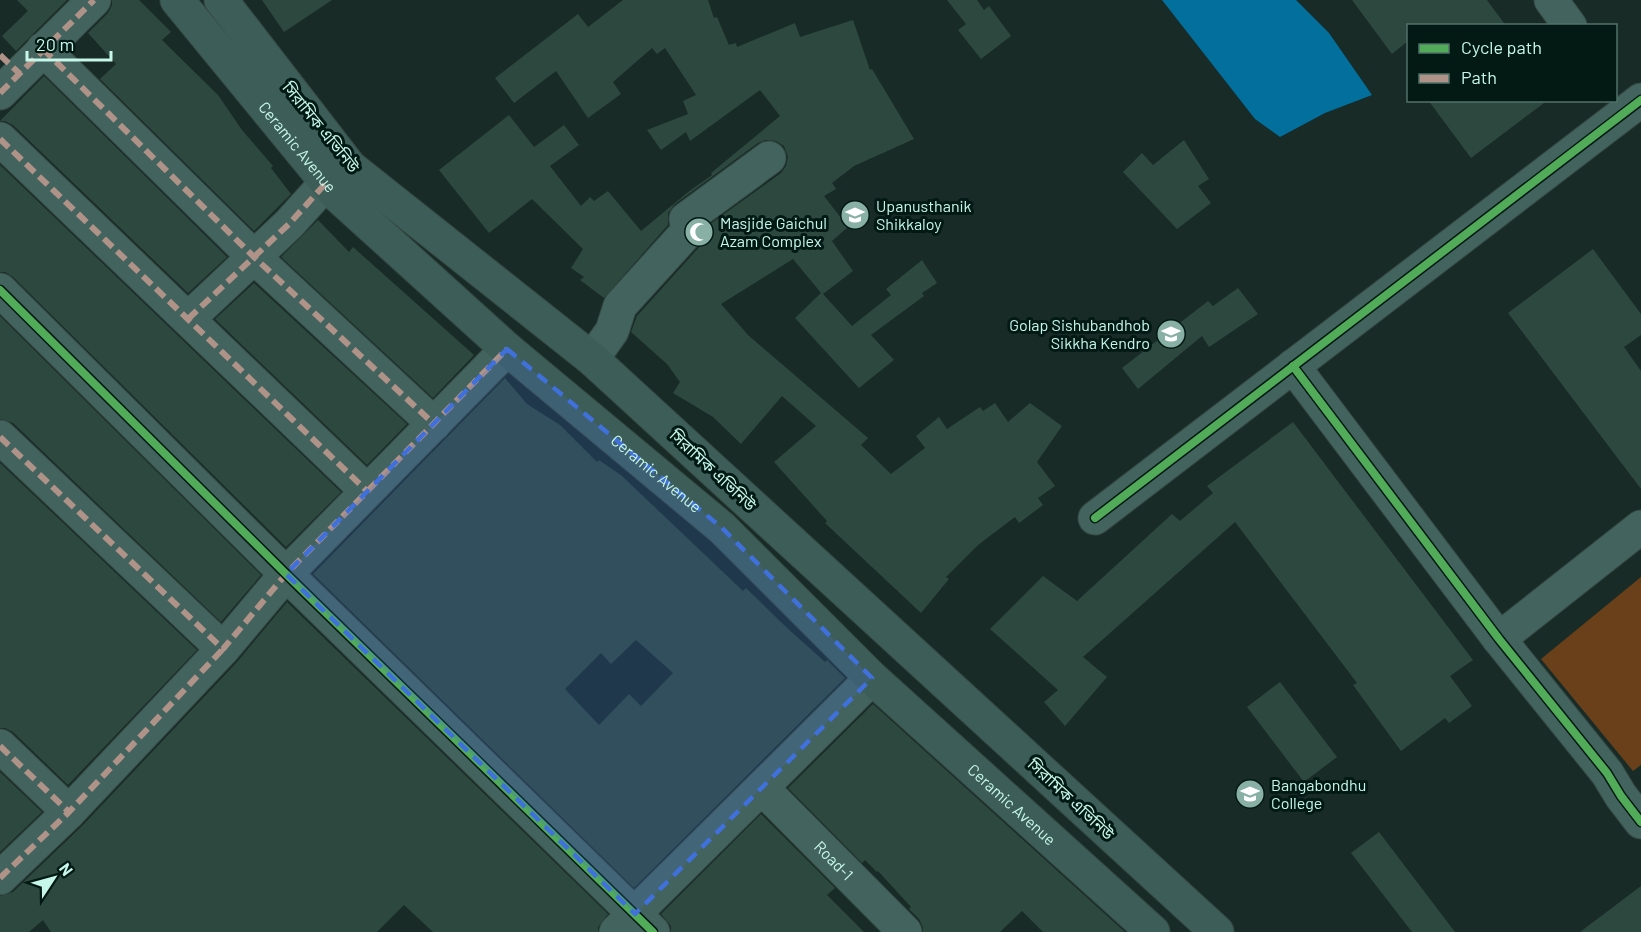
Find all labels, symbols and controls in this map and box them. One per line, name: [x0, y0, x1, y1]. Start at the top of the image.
scale bar: [27, 24, 111, 62]
legend: [1407, 24, 1617, 102]
text: 20 m: [36, 33, 74, 55]
text: Cycle path: [1461, 36, 1542, 58]
text: Path: [1461, 66, 1497, 88]
street label: সিরামিক এভিনিউ: [279, 77, 364, 176]
street label: Ceramic Avenue: [255, 97, 341, 196]
place label: Upanusthanik Shikkaloy: [876, 196, 972, 233]
school or university icon: Upanusthanik Shikkaloy: [839, 199, 871, 231]
place label: Masjide Gaichul Azam Complex: [720, 213, 827, 250]
mosque icon: Masjide Gaichul Azam Complex: [683, 216, 715, 248]
place label: Golap Sishubandhob Sikkha Kendro: [1009, 315, 1150, 352]
school or university icon: Golap Sishubandhob Sikkha Kendro: [1155, 318, 1187, 350]
street label: সিরামিক এভিনিউ: [666, 424, 761, 515]
street label: Ceramic Avenue: [608, 430, 706, 516]
street label: সিরামিক এভিনিউ: [1024, 753, 1119, 844]
street label: Ceramic Avenue: [964, 759, 1060, 849]
place label: Bangabondhu College: [1271, 775, 1366, 812]
school or university icon: Bangabondhu College: [1234, 778, 1266, 810]
street label: Road-1: [811, 837, 858, 884]
north arrow: [24, 848, 84, 908]
text: N: [56, 859, 77, 879]

